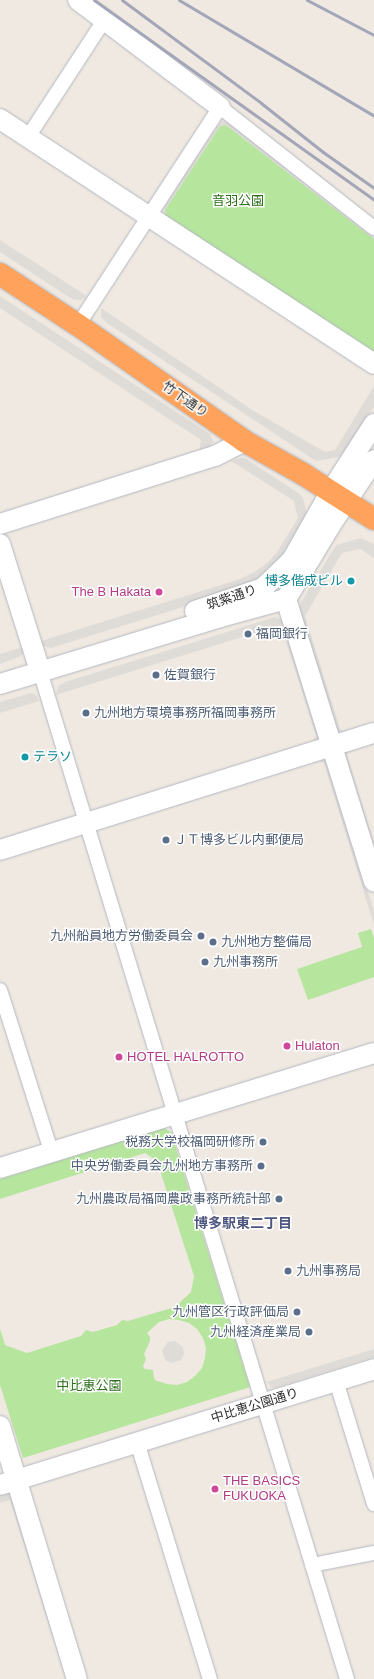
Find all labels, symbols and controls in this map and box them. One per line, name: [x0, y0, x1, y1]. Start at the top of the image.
park label: 音羽公園: [212, 193, 264, 209]
street label: 竹下通り: [159, 379, 211, 421]
place label: 博多偕成ビル: [265, 573, 343, 589]
marker: 博多偕成ビル: [346, 576, 356, 586]
street label: 筑紫通り: [205, 582, 259, 614]
place label: The B Hakata: [72, 584, 151, 600]
marker: The B Hakata: [154, 587, 164, 597]
place label: 福岡銀行: [256, 626, 308, 642]
marker: 福岡銀行: [243, 629, 253, 639]
place label: 佐賀銀行: [164, 667, 216, 683]
marker: 佐賀銀行: [151, 670, 161, 680]
place label: 九州地方環境事務所福岡事務所: [94, 705, 276, 721]
marker: 九州地方環境事務所福岡事務所: [81, 708, 91, 718]
place label: テラソ: [33, 749, 72, 765]
marker: テラソ: [20, 752, 30, 762]
place label: ＪＴ博多ビル内郵便局: [174, 832, 304, 848]
marker: ＪＴ博多ビル内郵便局: [161, 835, 171, 845]
place label: 九州船員地方労働委員会: [50, 928, 193, 944]
marker: 九州船員地方労働委員会: [196, 931, 206, 941]
place label: 九州地方整備局: [221, 934, 312, 950]
marker: 九州地方整備局: [208, 937, 218, 947]
place label: 九州事務所: [213, 954, 278, 970]
marker: 九州事務所: [200, 957, 210, 967]
place label: Hulaton: [295, 1038, 340, 1054]
marker: Hulaton: [282, 1041, 292, 1051]
place label: HOTEL HALROTTO: [127, 1049, 245, 1065]
marker: HOTEL HALROTTO: [114, 1052, 124, 1062]
place label: 税務大学校福岡研修所: [125, 1134, 255, 1150]
marker: 税務大学校福岡研修所: [258, 1137, 268, 1147]
place label: 中央労働委員会九州地方事務所: [71, 1158, 253, 1174]
marker: 中央労働委員会九州地方事務所: [256, 1161, 266, 1171]
place label: 九州農政局福岡農政事務所統計部: [76, 1191, 271, 1207]
marker: 九州農政局福岡農政事務所統計部: [274, 1194, 284, 1204]
district label: 博多駅東二丁目: [194, 1215, 292, 1231]
place label: 九州事務局: [296, 1263, 361, 1279]
marker: 九州事務局: [283, 1266, 293, 1276]
place label: 九州管区行政評価局: [172, 1304, 289, 1320]
marker: 九州管区行政評価局: [292, 1307, 302, 1317]
place label: 九州経済産業局: [210, 1324, 301, 1340]
marker: 九州経済産業局: [304, 1327, 314, 1337]
park label: 中比恵公園: [57, 1378, 121, 1394]
street label: 中比恵公園通り: [209, 1385, 301, 1427]
place label: THE BASICS FUKUOKA: [223, 1474, 300, 1505]
marker: THE BASICS FUKUOKA: [210, 1484, 220, 1494]

